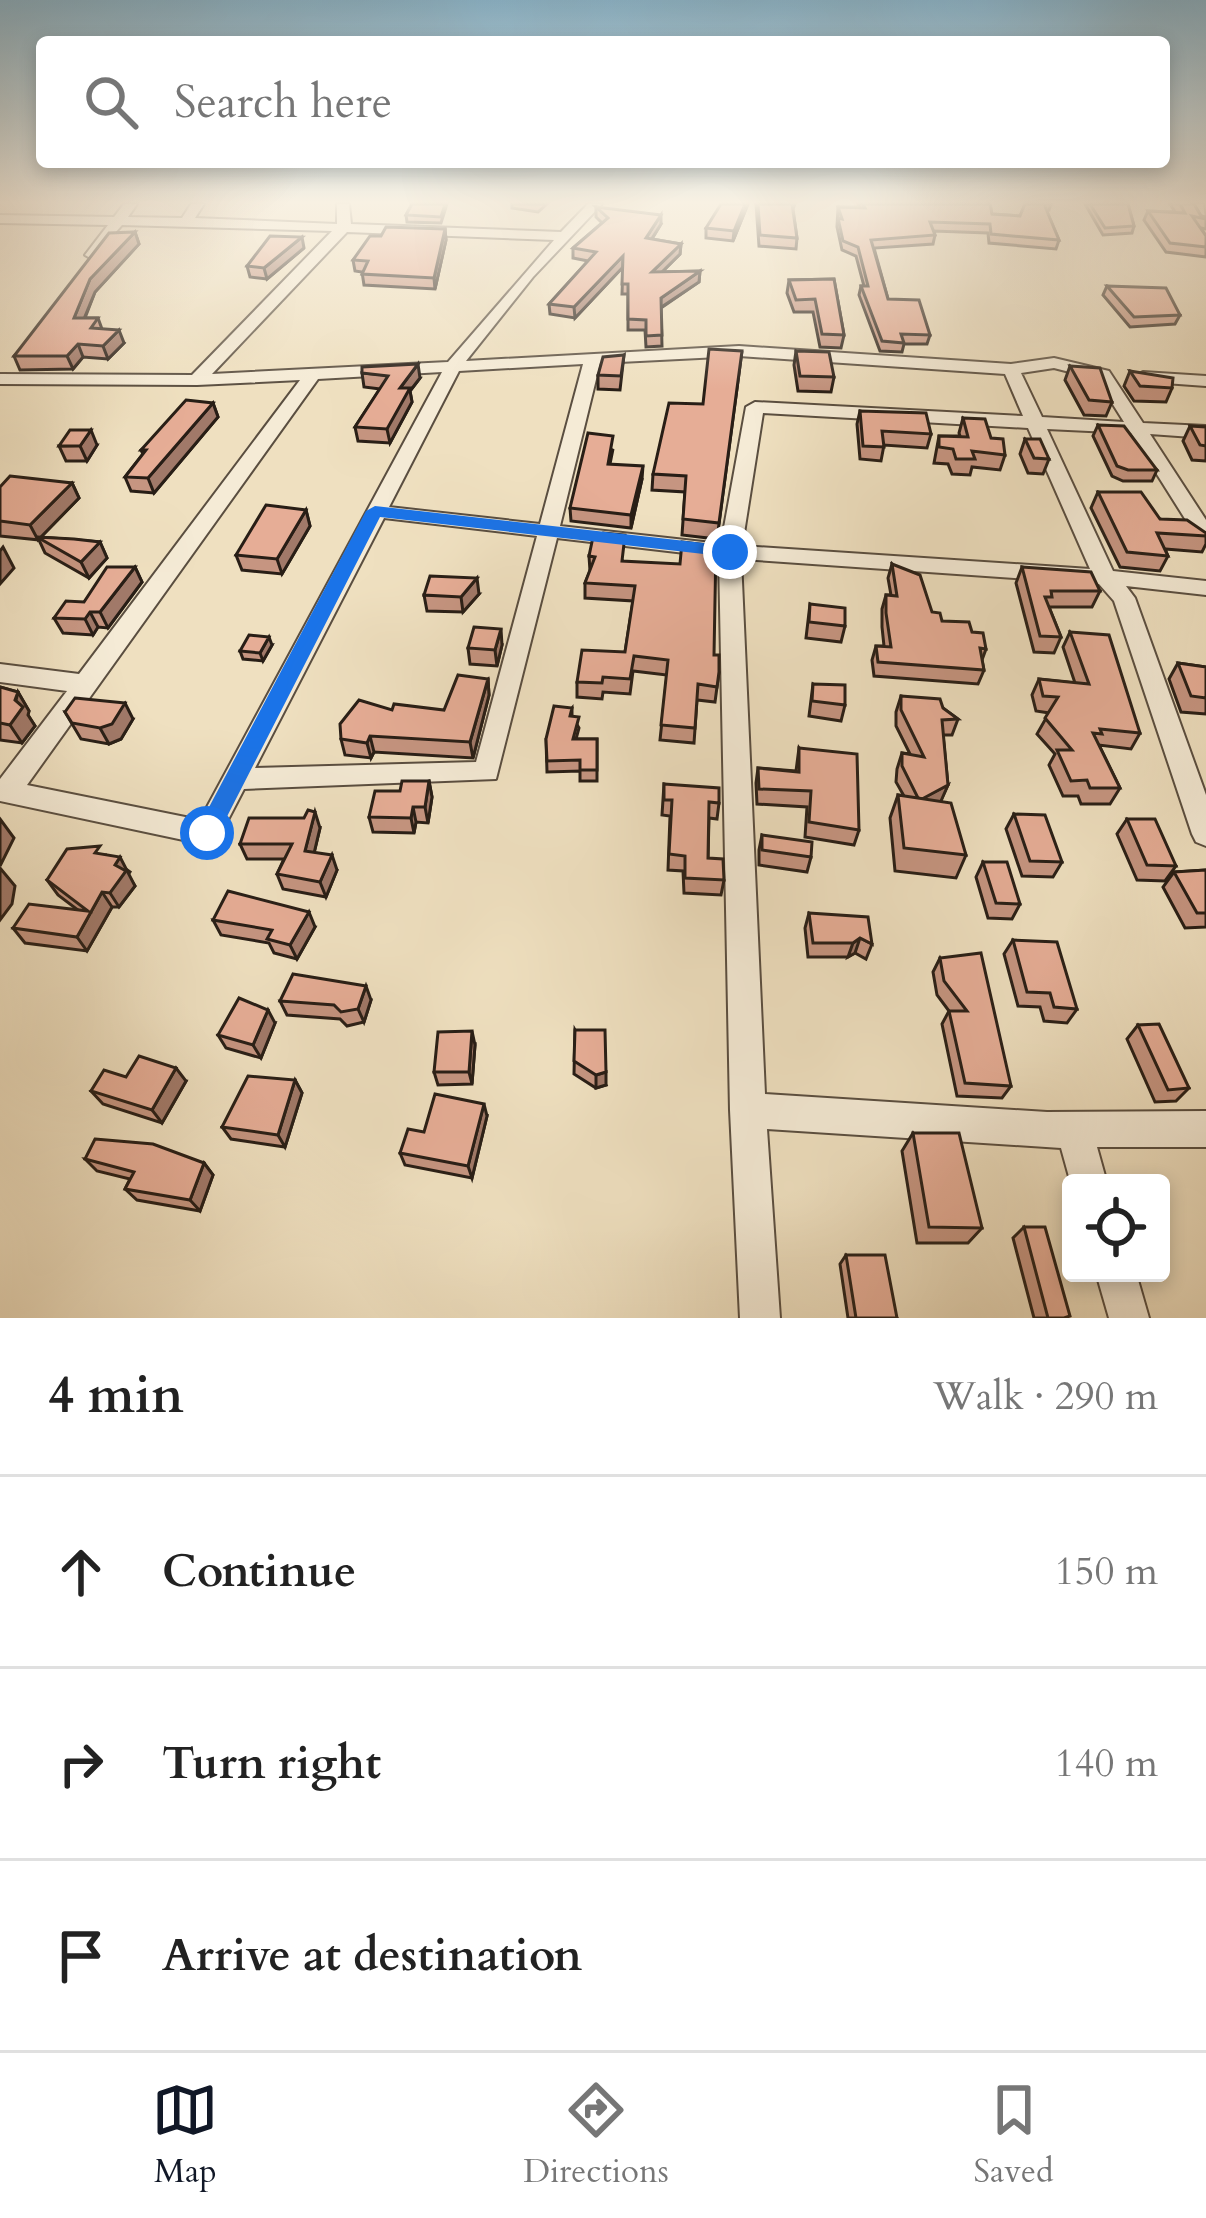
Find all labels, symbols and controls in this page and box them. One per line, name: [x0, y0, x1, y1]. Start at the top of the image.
search box: [36, 36, 1170, 168]
icon: search: [78, 69, 144, 135]
text: Search here: [174, 72, 392, 133]
route end: [703, 525, 757, 579]
route start: [180, 806, 234, 860]
map controls: [1062, 1174, 1170, 1282]
button: locate: [1062, 1174, 1170, 1282]
text: 4 min: [48, 1361, 184, 1431]
text: Walk · 290 m: [933, 1370, 1158, 1423]
icon: ahead: [48, 1539, 114, 1605]
text: Continue: [162, 1541, 356, 1602]
text: 150 m: [1055, 1545, 1158, 1598]
icon: right: [48, 1731, 114, 1797]
text: Turn right: [162, 1733, 381, 1794]
text: 140 m: [1055, 1737, 1158, 1790]
icon: arrive: [48, 1923, 114, 1989]
text: Arrive at destination: [162, 1925, 582, 1986]
tab: Map: [152, 2077, 218, 2194]
tab: Directions: [523, 2077, 669, 2194]
tab: Saved: [974, 2077, 1054, 2194]

